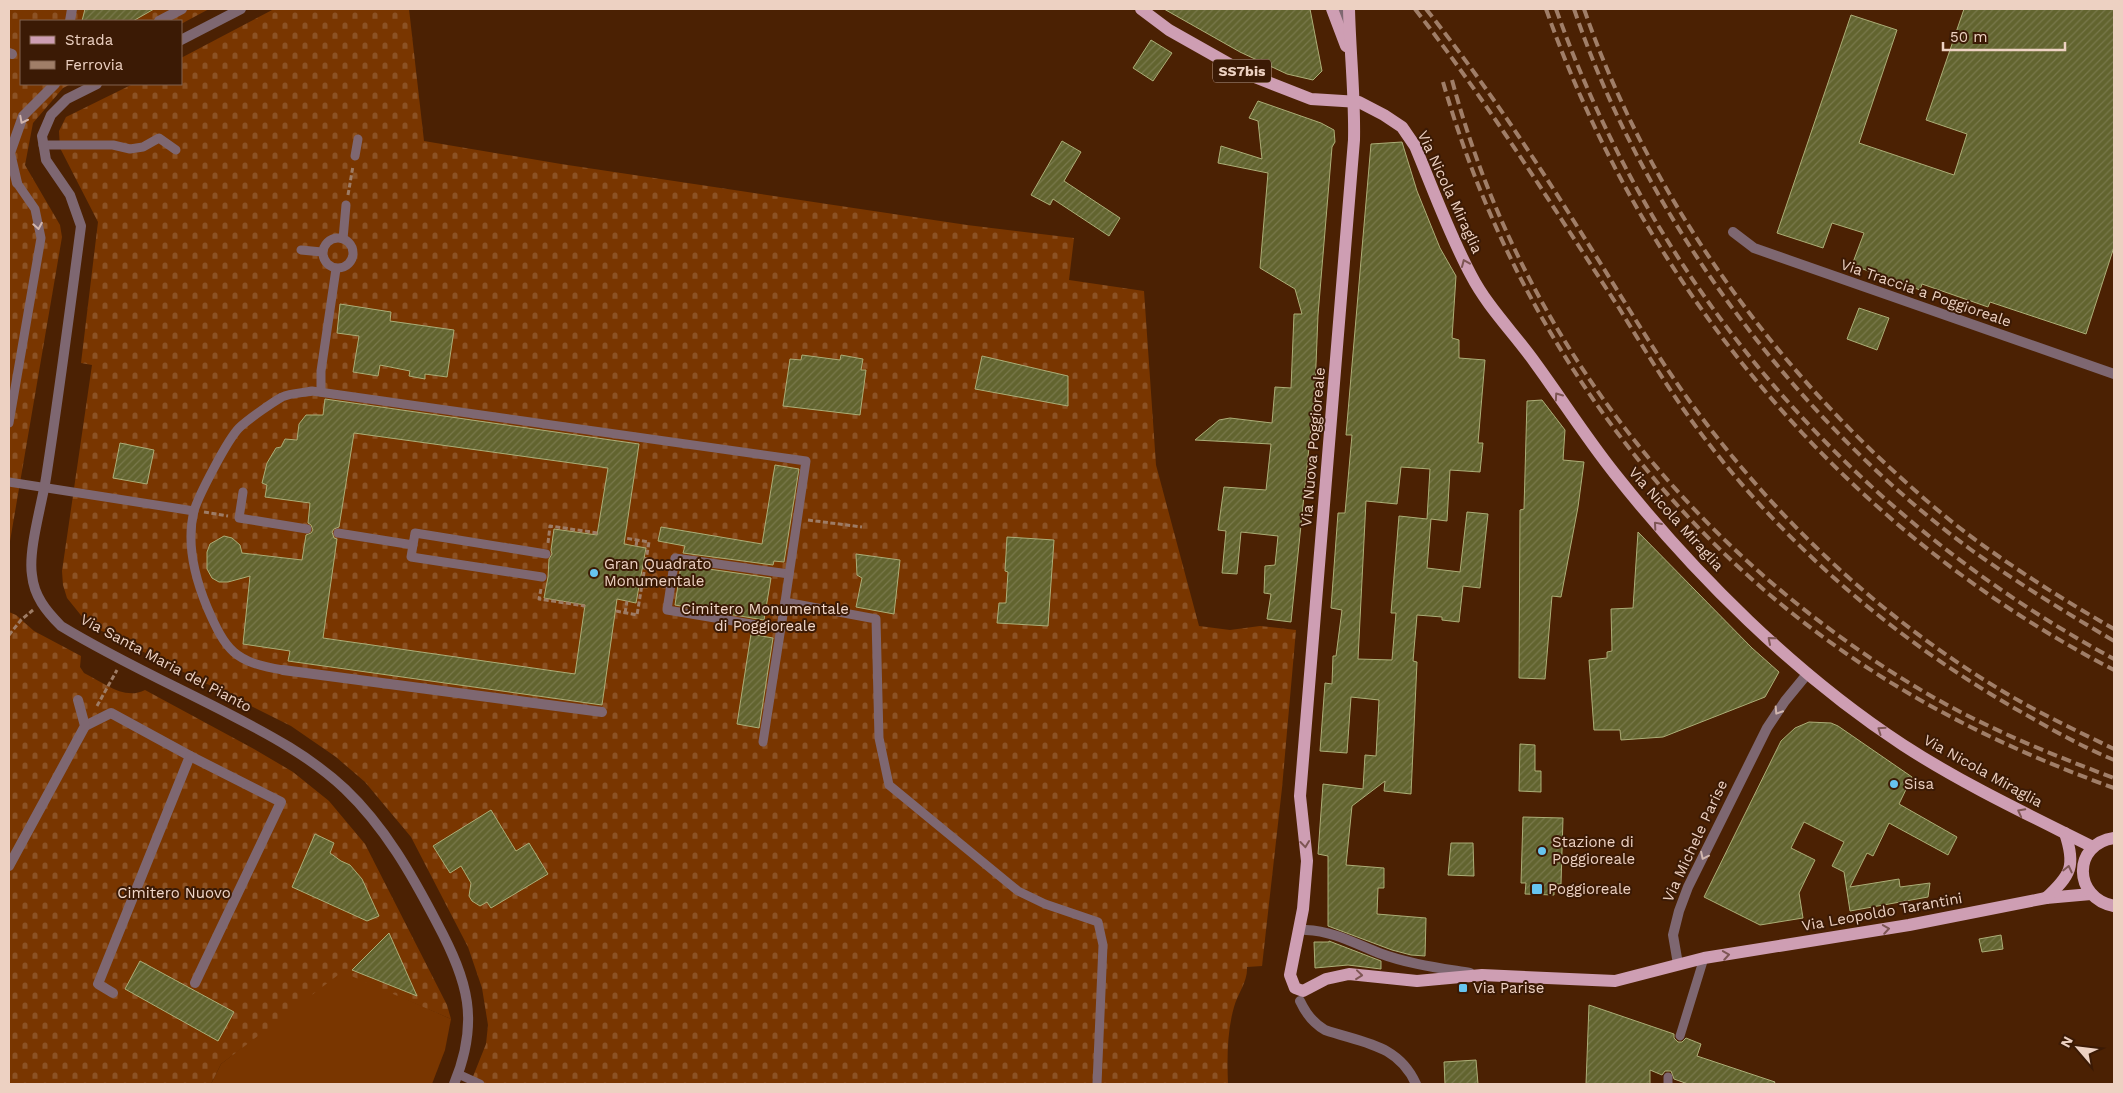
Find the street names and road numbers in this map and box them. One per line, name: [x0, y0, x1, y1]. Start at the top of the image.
road number: SS7bis: [1213, 59, 1271, 82]
street label: Via Nicola Miraglia: [1414, 128, 1487, 257]
street label: Via Traccia a Poggioreale: [1838, 255, 2014, 331]
street label: Via Nuova Poggioreale: [1297, 366, 1329, 528]
street label: Via Nicola Miraglia: [1625, 463, 1728, 575]
street label: Via Santa Maria del Pianto: [77, 610, 255, 716]
street label: Via Nicola Miraglia: [1920, 731, 2046, 811]
street label: Via Michele Parise: [1659, 777, 1731, 905]
street label: Via Leopoldo Tarantini: [1800, 889, 1964, 935]

